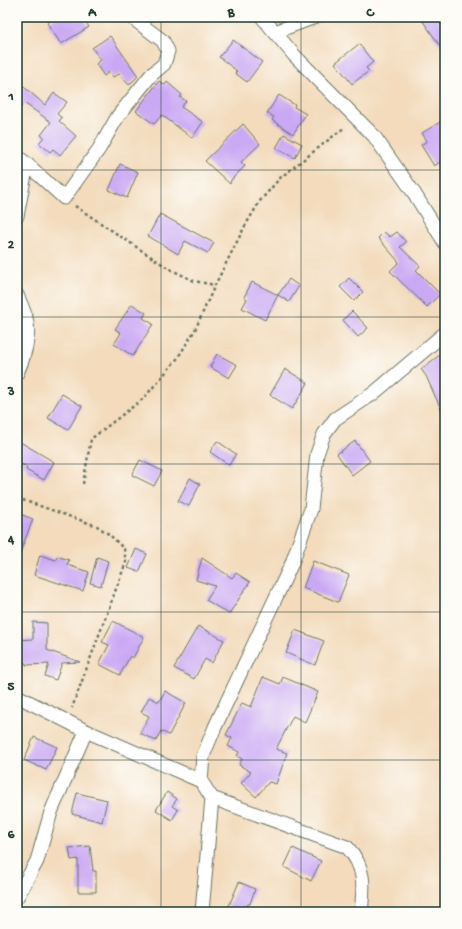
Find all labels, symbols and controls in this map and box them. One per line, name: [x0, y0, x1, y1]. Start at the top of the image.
text: A: [87, 6, 97, 21]
text: B: [227, 6, 236, 21]
text: C: [365, 6, 375, 21]
text: 1: [7, 90, 14, 105]
text: 2: [8, 238, 15, 253]
text: 3: [7, 385, 15, 400]
text: 4: [7, 533, 15, 548]
text: 5: [8, 680, 15, 695]
text: 6: [8, 828, 15, 843]

